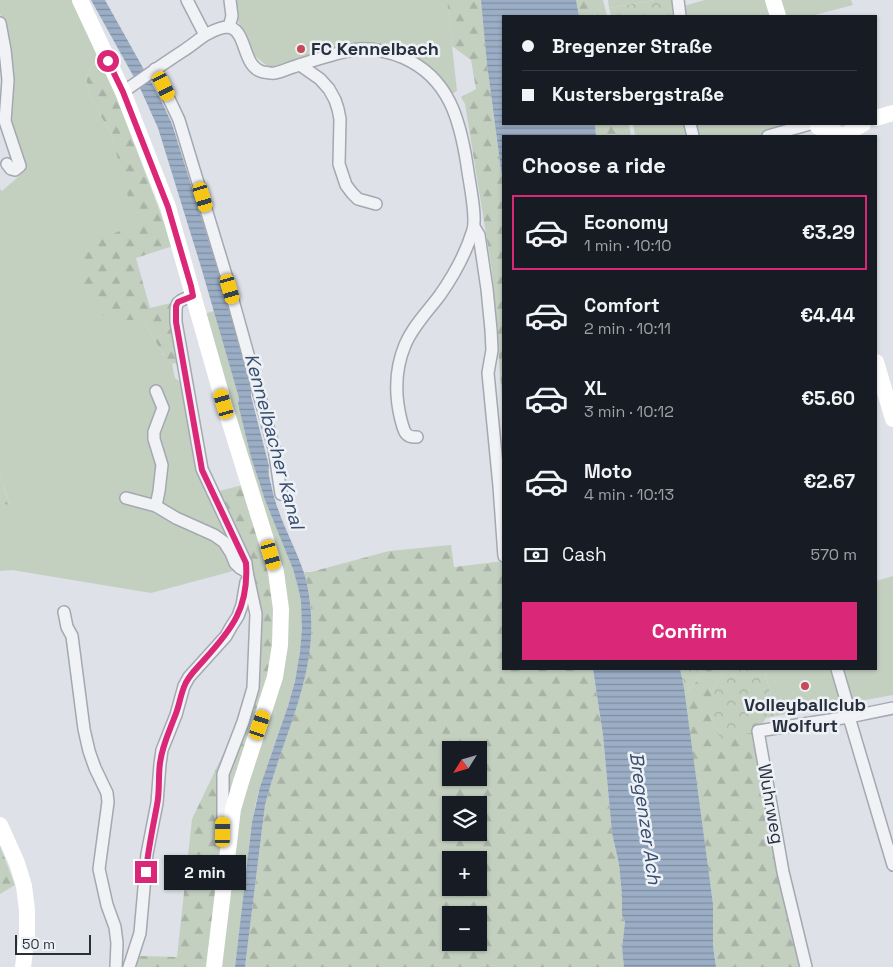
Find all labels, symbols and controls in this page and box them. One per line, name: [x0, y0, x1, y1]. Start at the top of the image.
text: Bregenzer Straße: [552, 34, 712, 59]
place label: FC Kennelbach: [311, 37, 439, 60]
marker: FC Kennelbach: [295, 43, 307, 55]
route start: [97, 50, 119, 72]
car: [150, 69, 177, 103]
text: Kustersbergstraße: [552, 82, 724, 107]
text: Choose a ride: [522, 151, 666, 179]
car: [191, 180, 214, 214]
icon: car: [524, 210, 569, 255]
text: Economy: [584, 210, 668, 235]
text: €3.29: [802, 220, 855, 245]
text: 1 min · 10:10: [584, 235, 671, 256]
car: [218, 273, 241, 305]
icon: car: [524, 293, 569, 338]
text: Comfort: [584, 293, 660, 318]
text: €4.44: [800, 303, 855, 328]
text: 2 min · 10:11: [584, 318, 671, 339]
water label: Kennelbacher Kanal: [239, 351, 311, 534]
icon: car: [524, 376, 569, 421]
text: XL: [584, 376, 607, 401]
text: €5.60: [801, 386, 855, 411]
car: [212, 388, 235, 420]
text: 3 min · 10:12: [584, 401, 674, 422]
icon: car: [524, 459, 569, 504]
text: Moto: [584, 459, 632, 484]
text: €2.67: [803, 469, 855, 494]
text: 4 min · 10:13: [584, 484, 674, 505]
car: [259, 539, 282, 571]
icon: cash: [522, 541, 550, 569]
text: Cash: [562, 542, 607, 567]
text: 570 m: [811, 544, 857, 565]
button: Confirm: [522, 602, 857, 660]
marker: Volleyballclub Wolfurt: [799, 680, 811, 692]
place label: Volleyballclub Wolfurt: [744, 693, 866, 737]
car: [248, 708, 271, 742]
north arrow: [442, 741, 488, 786]
map controls: [442, 741, 487, 951]
water label: Bregenzer Ach: [624, 750, 667, 886]
street label: Wuhrweg: [753, 762, 790, 846]
button: layers: [442, 796, 487, 841]
car: [215, 817, 230, 847]
button: +: [442, 851, 487, 896]
callout: 2 min: [164, 854, 246, 890]
route end: [135, 861, 157, 883]
text: 2 min: [184, 862, 226, 883]
button: −: [442, 906, 487, 951]
scale bar: [15, 932, 91, 955]
text: 50 m: [22, 935, 55, 953]

